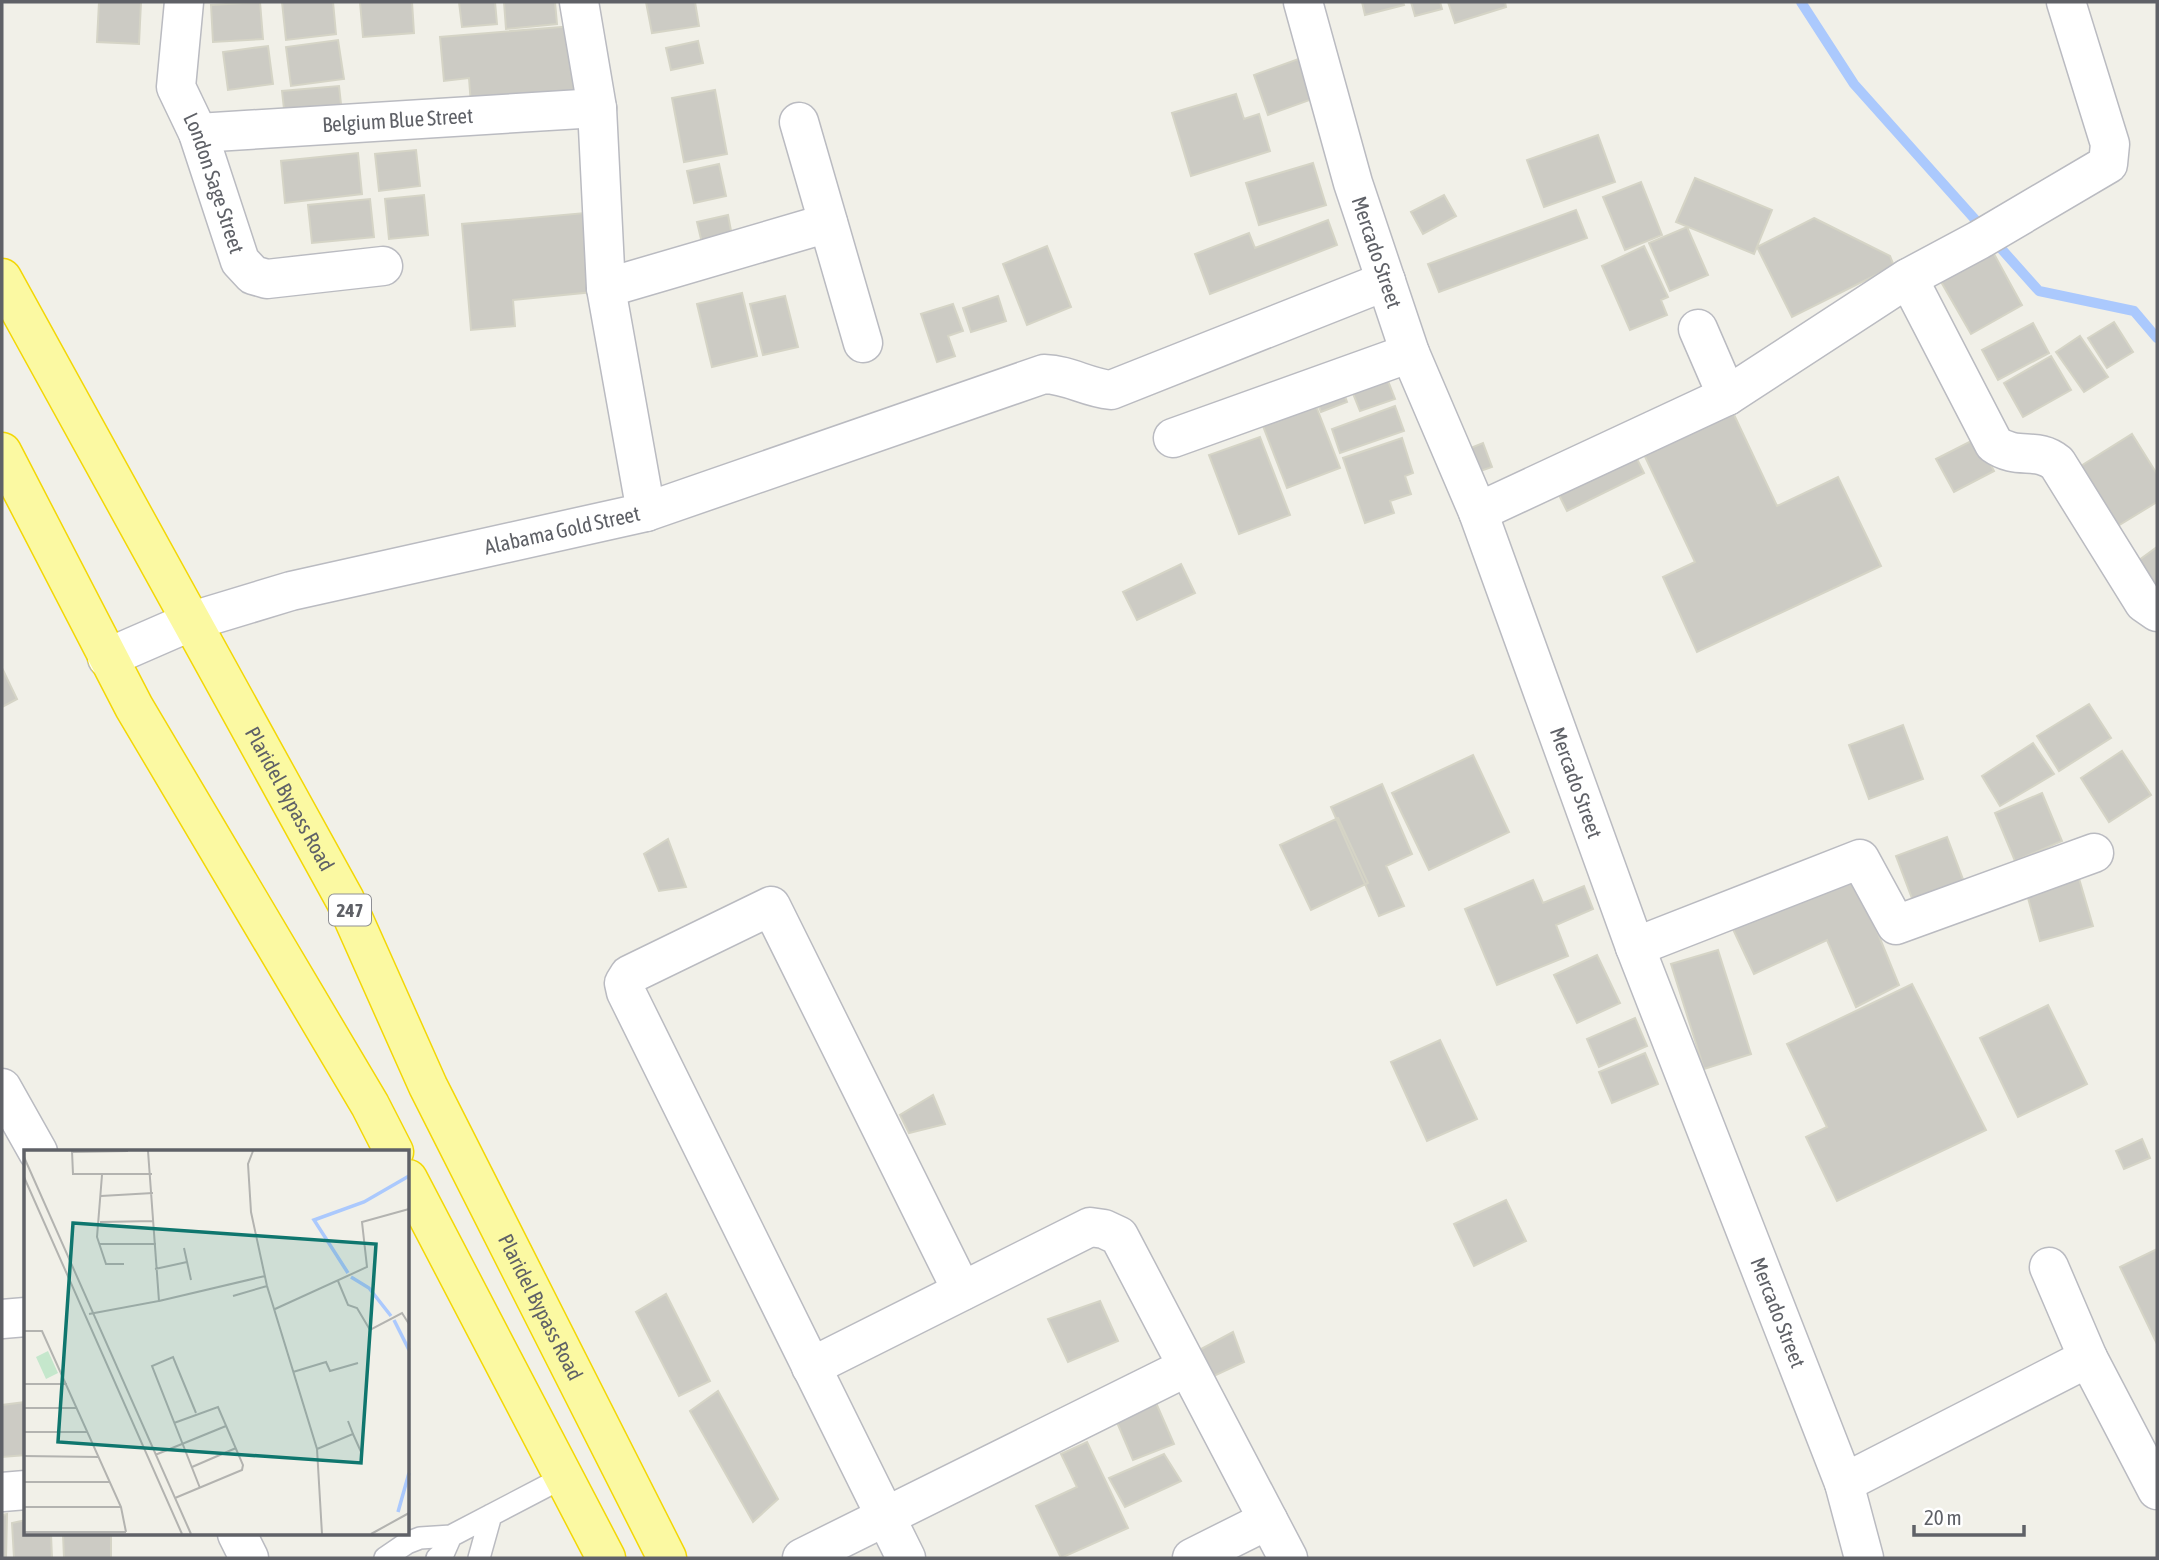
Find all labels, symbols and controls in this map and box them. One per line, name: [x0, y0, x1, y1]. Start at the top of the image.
street label: Belgium Blue Street: [321, 103, 474, 136]
street label: London Sage Street: [179, 109, 250, 256]
street label: Mercado Street: [1347, 193, 1407, 311]
street label: Alabama Gold Street: [482, 501, 642, 559]
street label: Plaridel Bypass Road: [241, 722, 340, 875]
street label: Mercado Street: [1546, 724, 1608, 841]
road number: 247: [329, 894, 371, 926]
inset map: [24, 1150, 410, 1536]
street label: Plaridel Bypass Road: [494, 1230, 588, 1384]
street label: Mercado Street: [1746, 1254, 1811, 1371]
scale bar: [1914, 1494, 2024, 1538]
text: 20 m: [1924, 1505, 1962, 1529]

